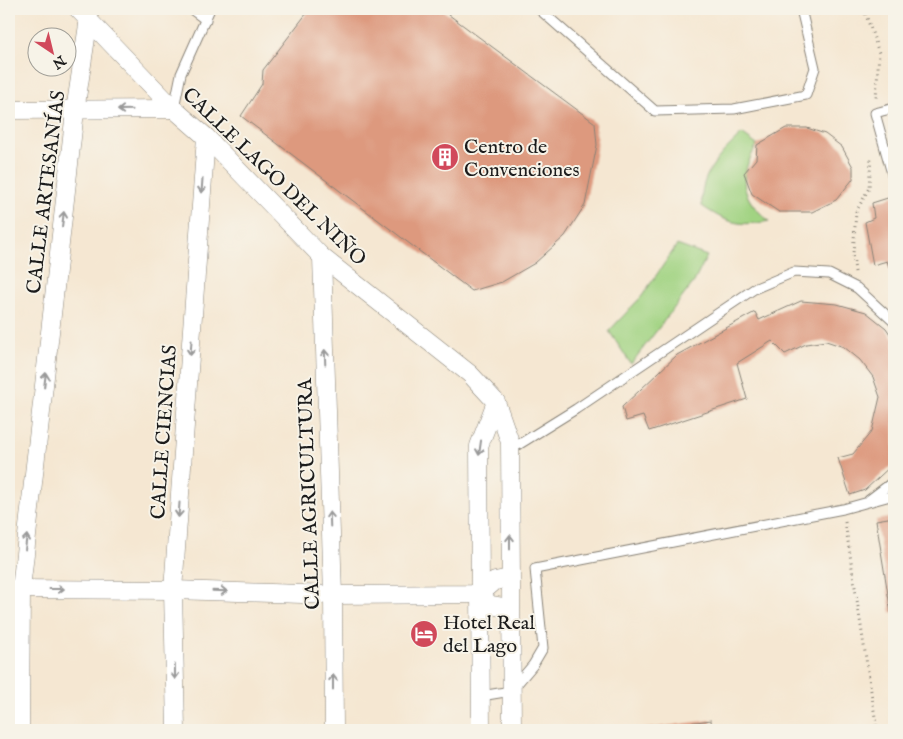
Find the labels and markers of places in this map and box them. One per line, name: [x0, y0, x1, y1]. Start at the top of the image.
place label: Centro de Convenciones: [464, 135, 579, 183]
building icon: Centro de Convenciones: [430, 142, 460, 172]
place label: Hotel Real del Lago: [443, 611, 535, 659]
hotel icon: Hotel Real del Lago: [409, 619, 439, 649]

